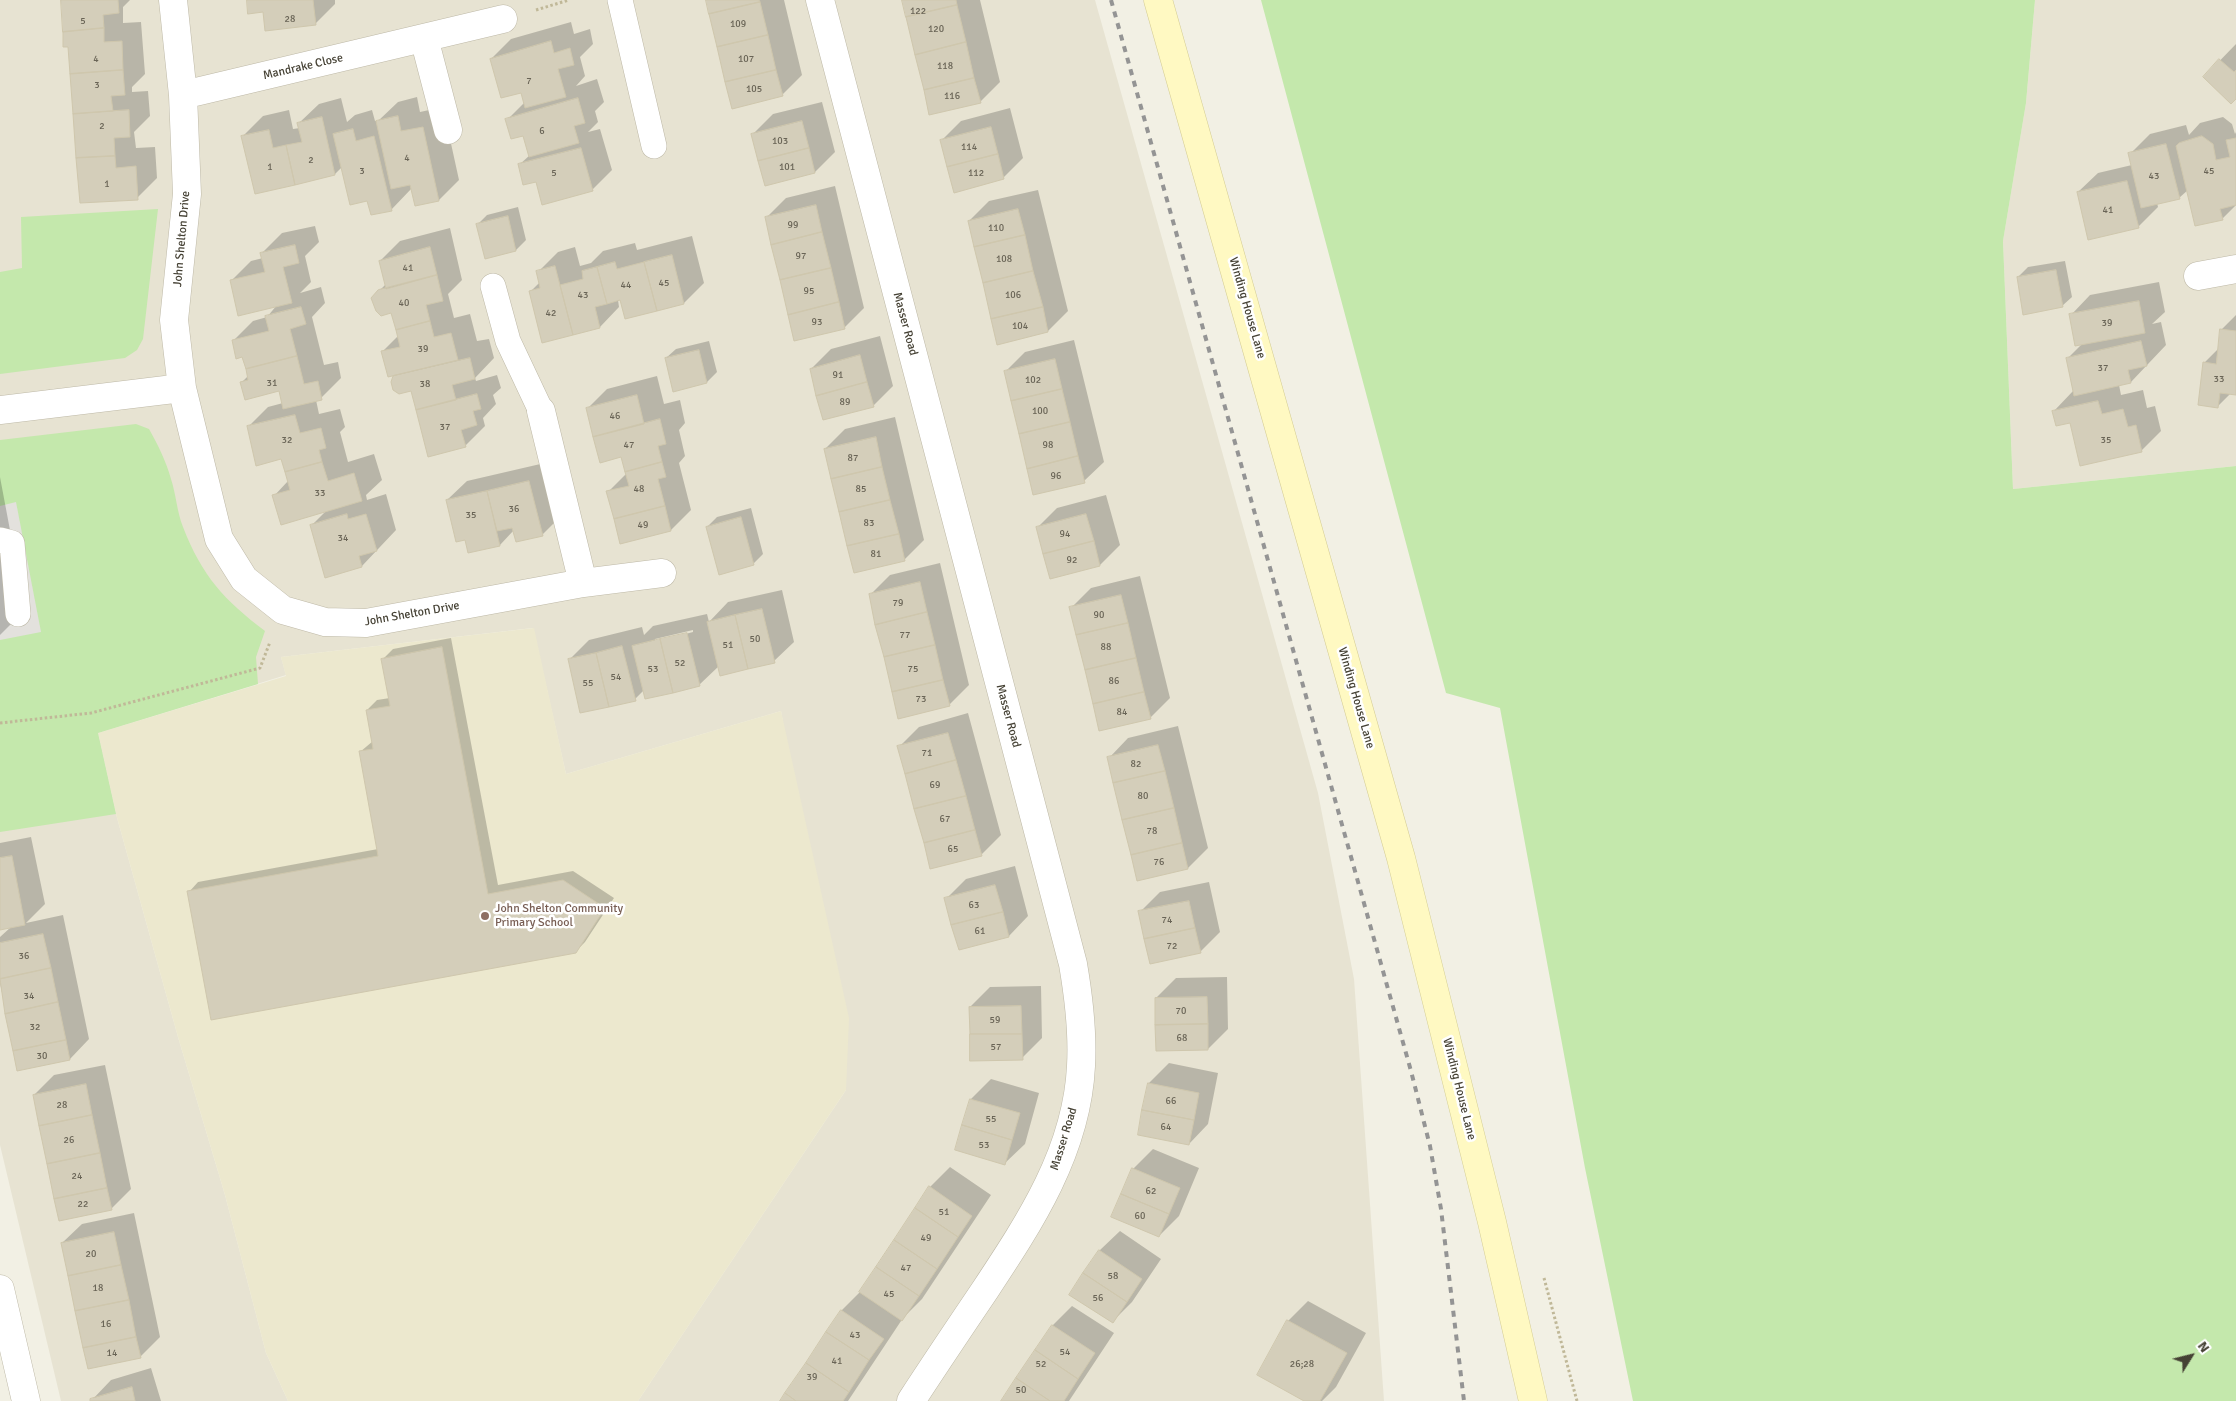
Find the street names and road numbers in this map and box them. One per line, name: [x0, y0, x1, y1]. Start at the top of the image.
street label: Mandrake Close: [262, 51, 344, 83]
street label: John Shelton Drive: [171, 190, 193, 288]
street label: Winding House Lane: [1226, 256, 1268, 360]
street label: Masser Road: [890, 291, 920, 357]
street label: John Shelton Drive: [363, 599, 461, 629]
street label: Winding House Lane: [1335, 646, 1377, 750]
street label: Masser Road: [993, 683, 1023, 749]
street label: Winding House Lane: [1439, 1036, 1479, 1142]
street label: Masser Road: [1048, 1106, 1080, 1172]

